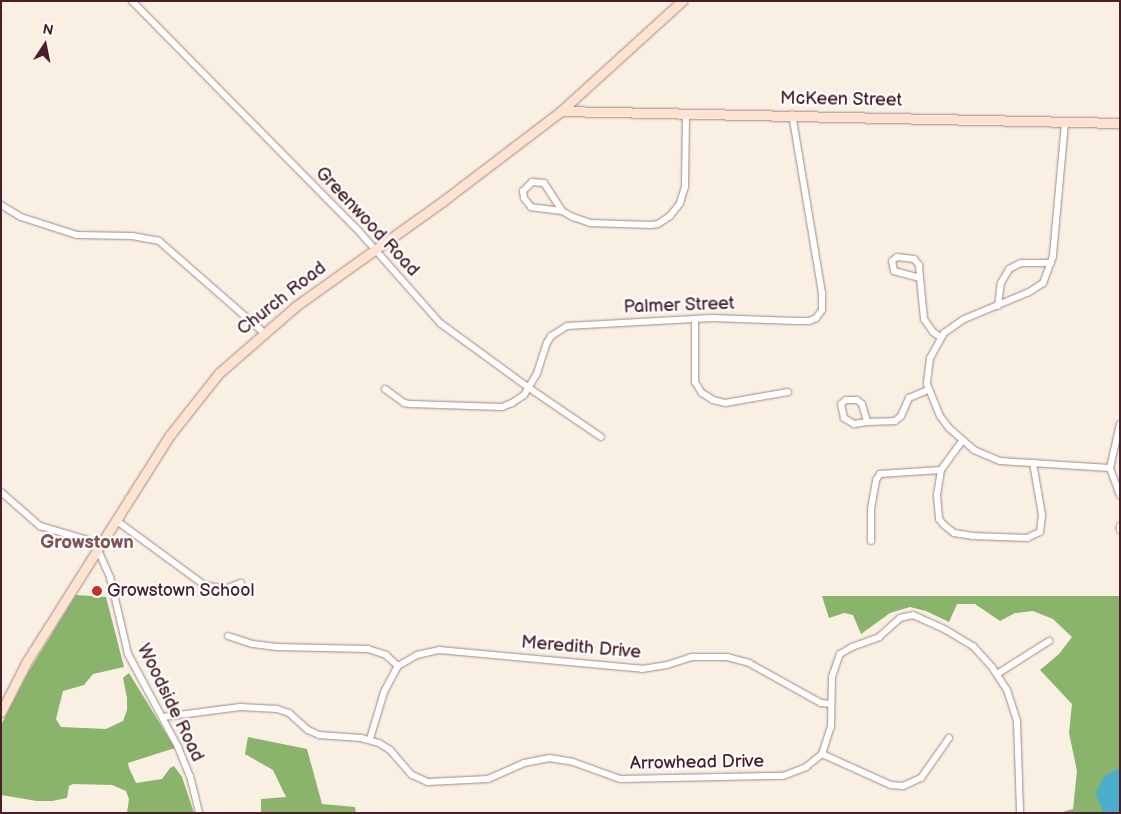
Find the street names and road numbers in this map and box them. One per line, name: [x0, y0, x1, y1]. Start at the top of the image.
street label: McKeen Street: [780, 88, 902, 112]
street label: Greenwood Road: [311, 163, 423, 281]
street label: Church Road: [233, 258, 331, 340]
street label: Palmer Street: [623, 293, 735, 319]
street label: Meredith Drive: [520, 632, 642, 664]
street label: Woodside Road: [132, 640, 208, 766]
street label: Arrowhead Drive: [630, 751, 764, 775]

